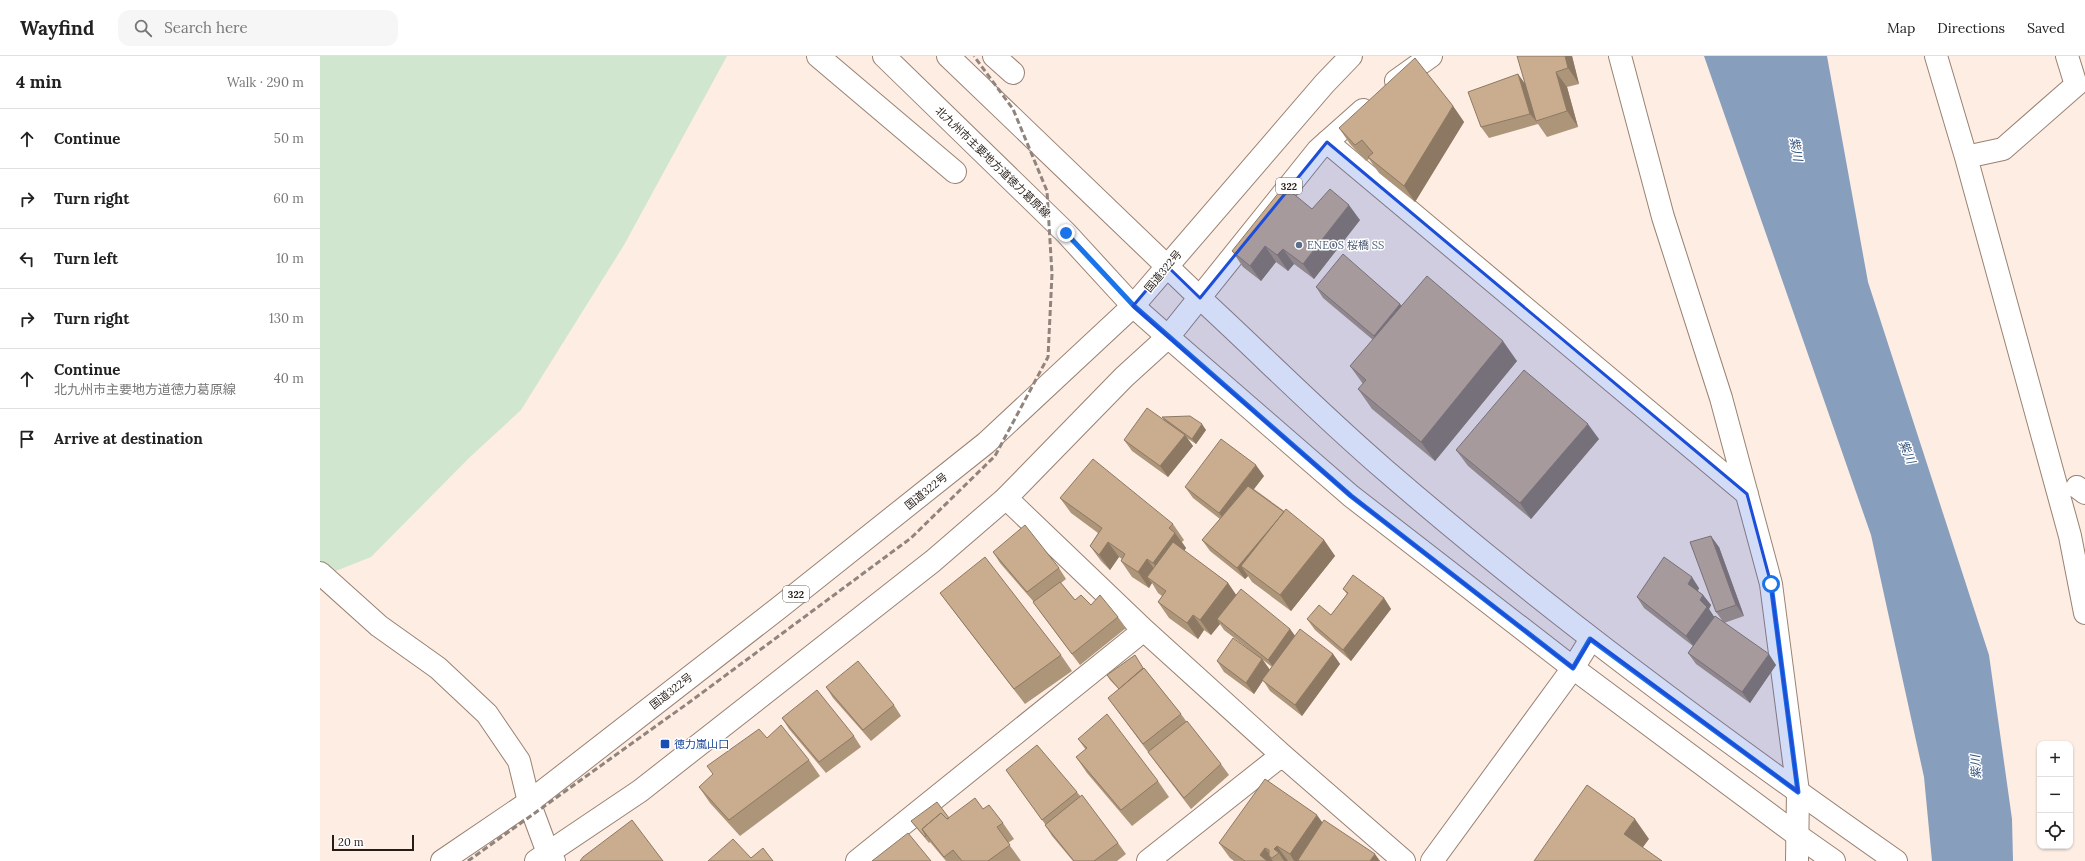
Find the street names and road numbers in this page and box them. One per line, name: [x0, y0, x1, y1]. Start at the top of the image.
street label: 北九州市主要地方道徳力葛原線: [933, 103, 1053, 221]
road number: 322: [1276, 178, 1302, 194]
street label: 国道322号: [1141, 247, 1185, 295]
street label: 国道322号: [902, 470, 950, 512]
road number: 322: [783, 586, 809, 602]
street label: 国道322号: [647, 670, 695, 712]

